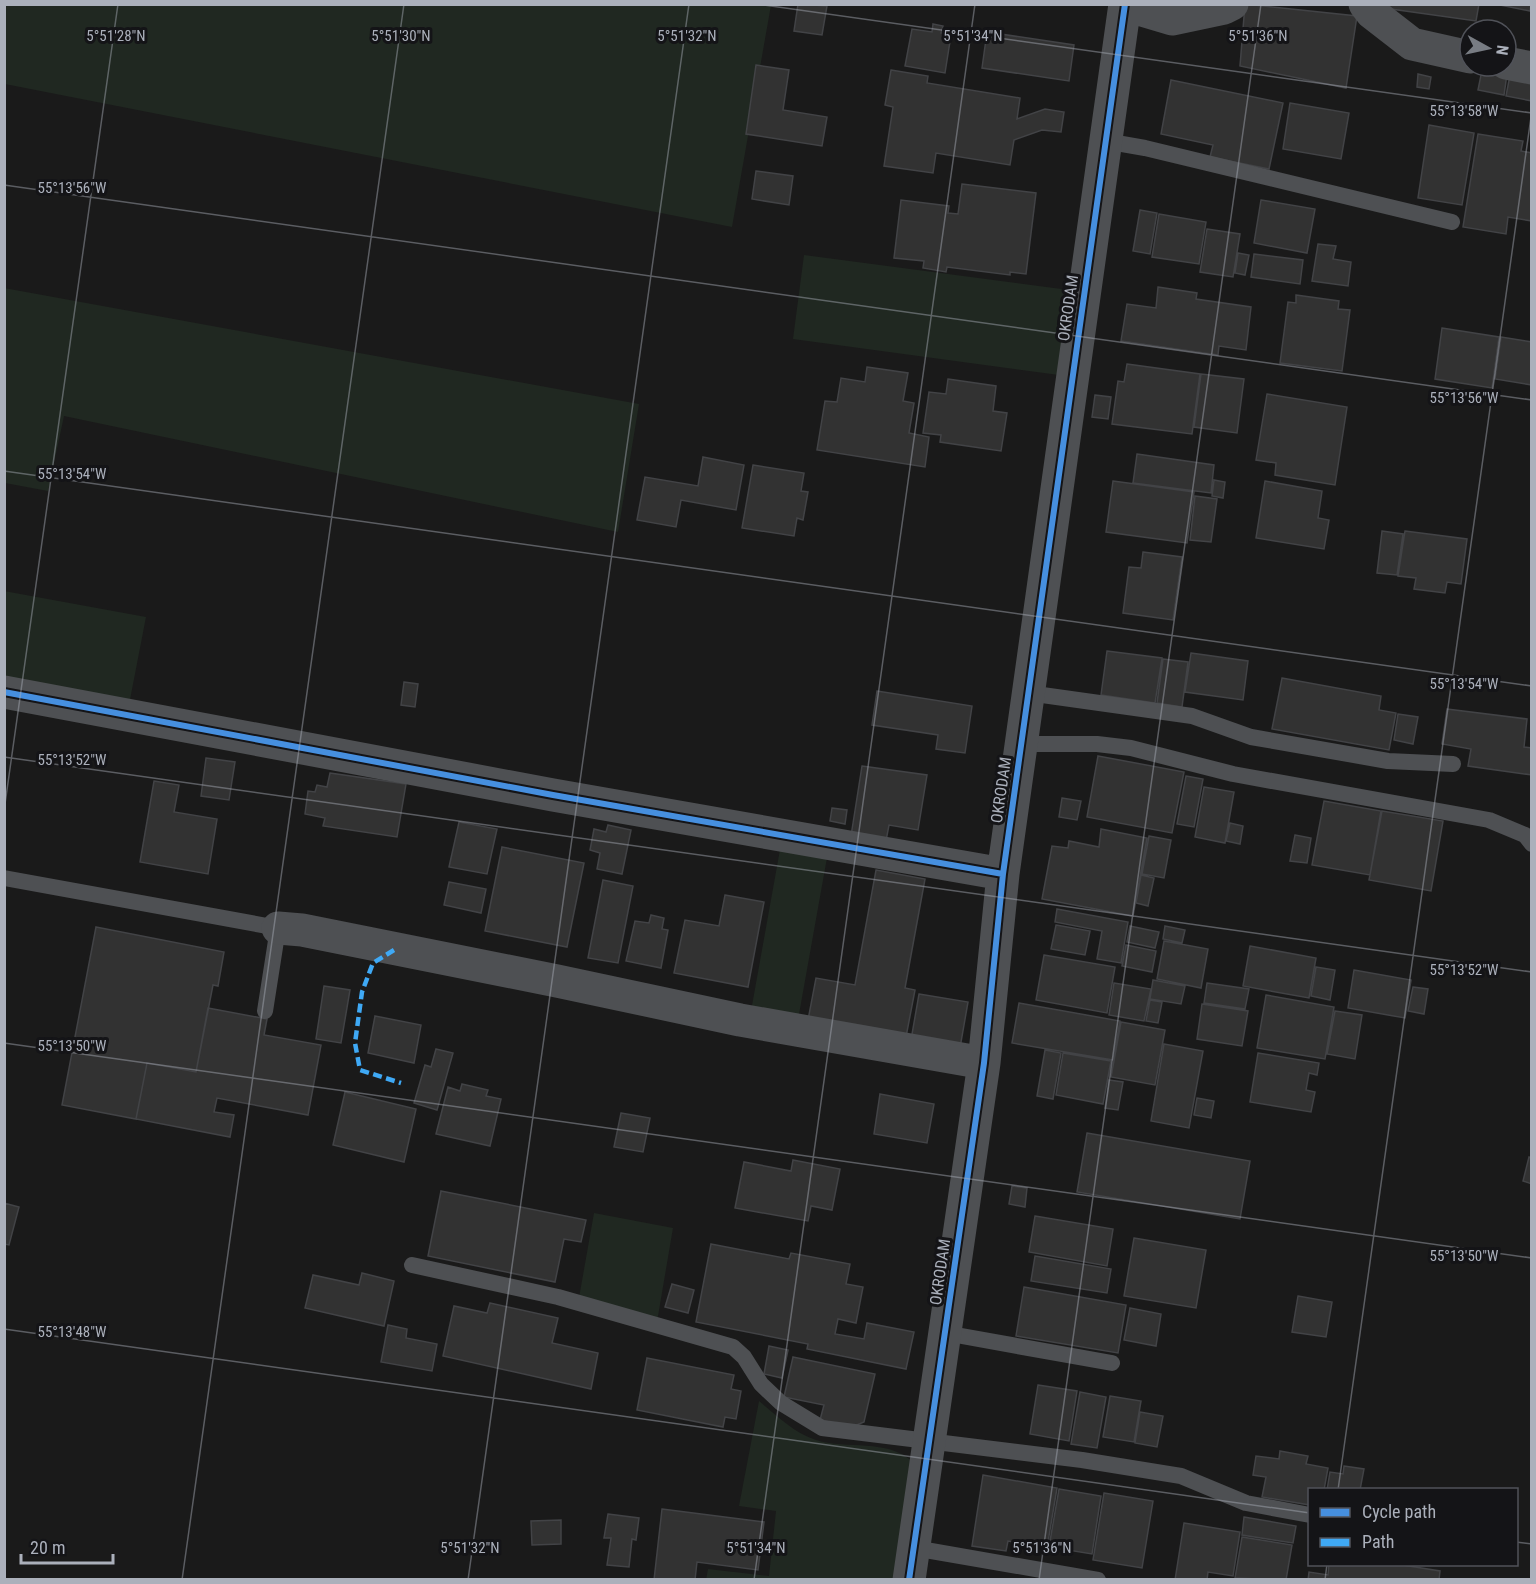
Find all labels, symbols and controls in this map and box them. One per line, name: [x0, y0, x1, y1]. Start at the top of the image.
north arrow: [1458, 18, 1518, 78]
text: 5°51'28"N: [86, 27, 146, 45]
text: 5°51'30"N: [371, 27, 431, 45]
text: 5°51'32"N: [657, 27, 717, 45]
text: 5°51'34"N: [943, 27, 1003, 45]
text: 5°51'36"N: [1228, 27, 1288, 45]
text: N: [1492, 44, 1512, 56]
text: 55°13'58"W: [1430, 102, 1499, 120]
text: 55°13'56"W: [38, 179, 107, 197]
street label: OKRODAM: [1054, 274, 1082, 342]
text: 55°13'56"W: [1430, 389, 1499, 407]
text: 55°13'54"W: [38, 465, 107, 483]
text: 55°13'54"W: [1430, 675, 1499, 693]
text: 55°13'52"W: [38, 751, 107, 769]
street label: OKRODAM: [987, 756, 1015, 824]
text: 55°13'52"W: [1430, 961, 1499, 979]
text: 55°13'50"W: [38, 1037, 107, 1055]
street label: OKRODAM: [926, 1238, 954, 1306]
text: 55°13'50"W: [1430, 1247, 1499, 1265]
text: 55°13'48"W: [38, 1323, 107, 1341]
legend: [1308, 1488, 1518, 1566]
text: Cycle path: [1362, 1501, 1436, 1522]
scale bar: [21, 1527, 112, 1565]
text: Path: [1362, 1531, 1395, 1552]
text: 20 m: [30, 1537, 65, 1558]
text: 5°51'32"N: [440, 1539, 500, 1557]
text: 5°51'34"N: [726, 1539, 786, 1557]
text: 5°51'36"N: [1012, 1539, 1072, 1557]

